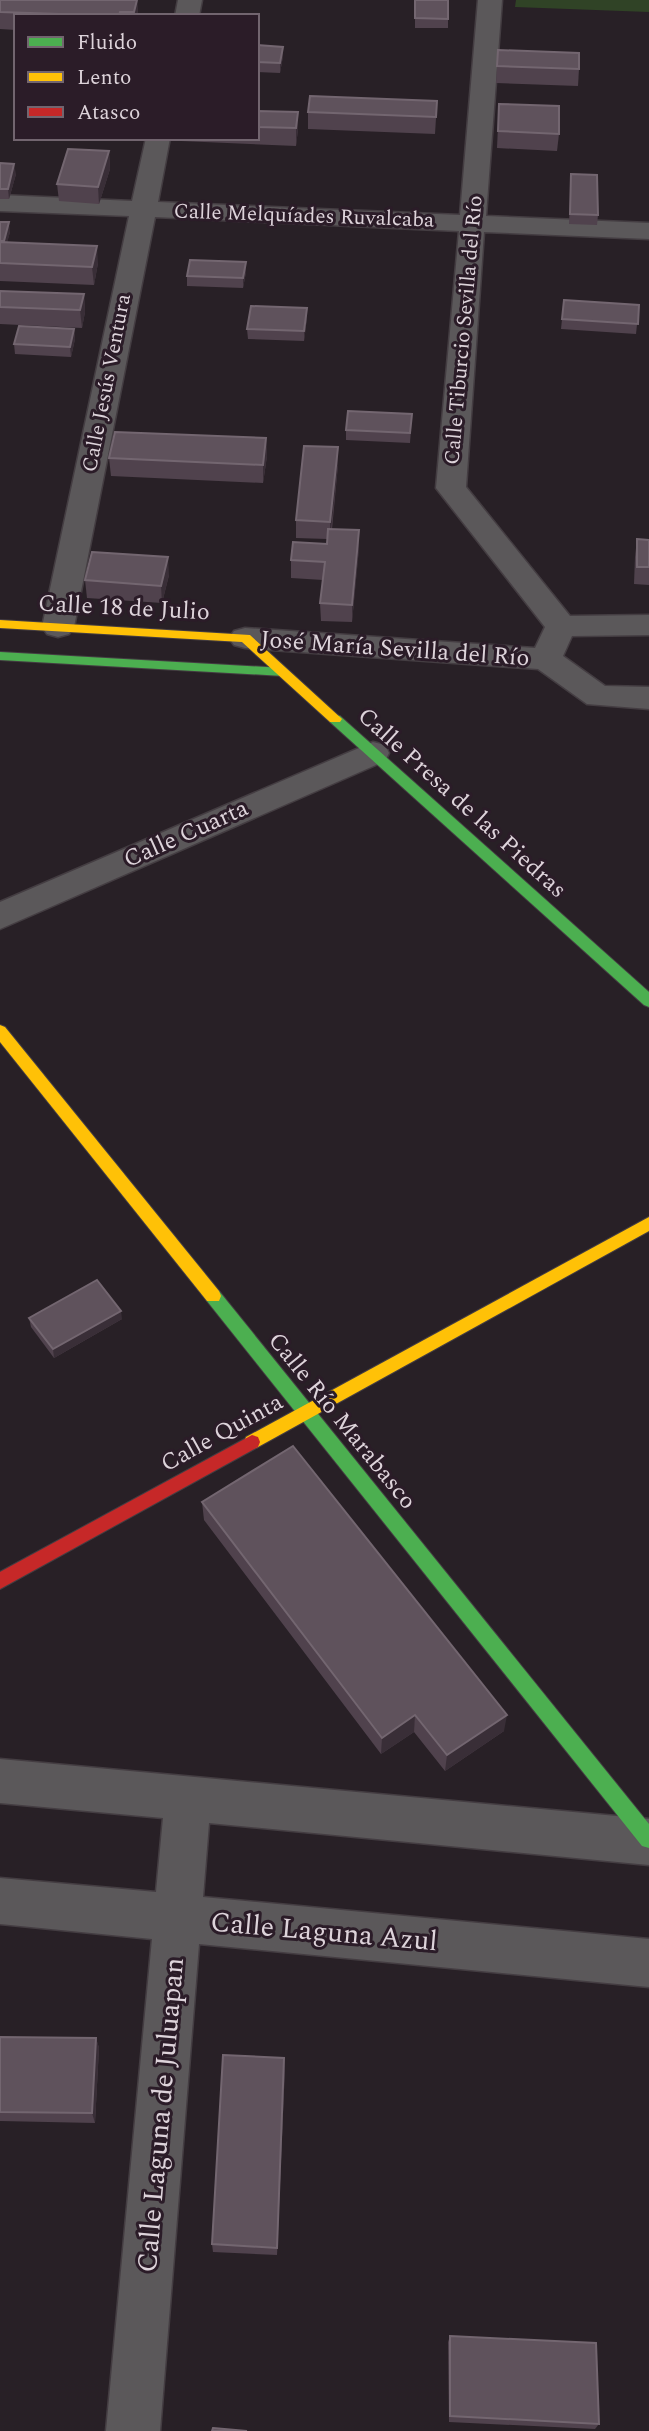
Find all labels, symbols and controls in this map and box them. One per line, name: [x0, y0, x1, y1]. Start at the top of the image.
legend: [14, 14, 259, 140]
text: Fluido: [77, 27, 137, 59]
text: Lento: [77, 62, 131, 94]
text: Atasco: [77, 97, 140, 129]
street label: Calle Tiburcio Sevilla del Río: [436, 194, 492, 466]
street label: Calle Melquíades Ruvalcaba: [173, 195, 436, 237]
street label: Calle Jesús Ventura: [74, 290, 140, 475]
street label: Calle 18 de Julio: [37, 586, 211, 630]
street label: José María Sevilla del Río: [259, 622, 531, 676]
street label: Calle Presa de las Piedras: [349, 699, 575, 907]
street label: Calle Cuarta: [118, 790, 254, 878]
street label: Calle Río Marabasco: [259, 1324, 425, 1518]
street label: Calle Quinta: [154, 1384, 290, 1482]
street label: Calle Laguna Azul: [209, 1901, 439, 1963]
street label: Calle Laguna de Juluapan: [126, 1956, 196, 2274]

